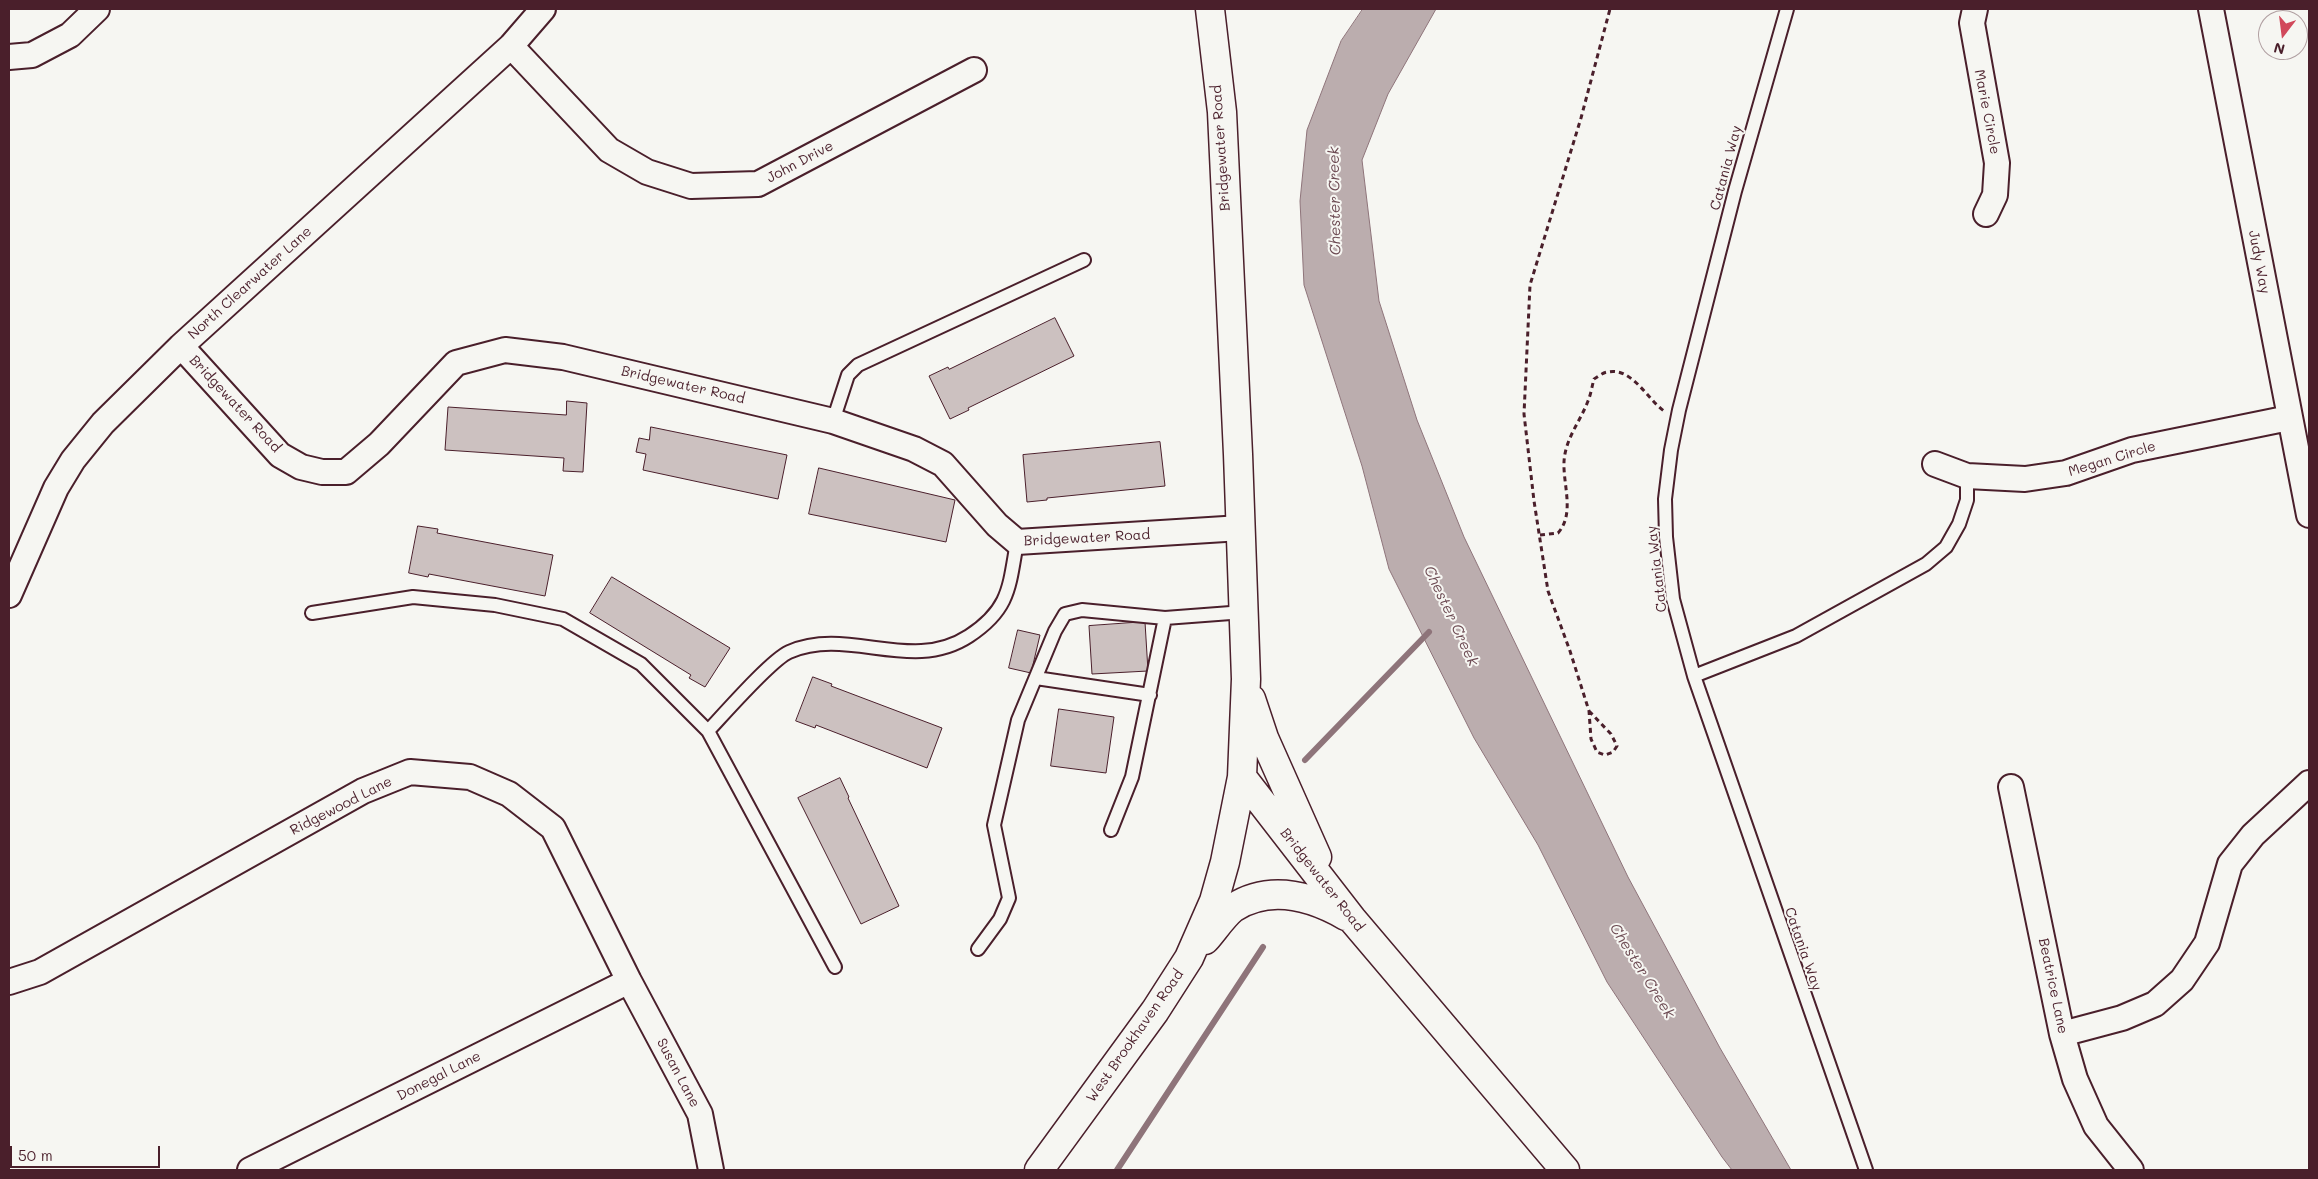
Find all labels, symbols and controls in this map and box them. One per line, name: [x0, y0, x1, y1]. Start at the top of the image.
north arrow: [2258, 10, 2308, 60]
text: N: [2272, 38, 2287, 60]
street label: Marie Circle: [1971, 68, 2003, 156]
street label: Bridgewater Road: [1208, 84, 1234, 212]
street label: Catania Way: [1707, 124, 1745, 212]
street label: John Drive: [764, 137, 836, 187]
water label: Chester Creek: [1325, 146, 1345, 256]
street label: North Clearwater Lane: [185, 223, 315, 343]
street label: Judy Way: [2245, 229, 2273, 295]
street label: Bridgewater Road: [186, 352, 284, 456]
street label: Bridgewater Road: [620, 363, 746, 407]
street label: Megan Circle: [2066, 438, 2158, 480]
street label: Catania Way: [1643, 525, 1671, 613]
street label: Bridgewater Road: [1023, 526, 1151, 550]
water label: Chester Creek: [1420, 563, 1482, 669]
street label: Ridgewood Lane: [287, 773, 395, 839]
street label: Bridgewater Road: [1276, 825, 1368, 935]
street label: Catania Way: [1781, 905, 1825, 993]
water label: Chester Creek: [1606, 920, 1678, 1022]
street label: Beatrice Lane: [2035, 937, 2071, 1035]
street label: West Brookhaven Road: [1083, 966, 1187, 1106]
street label: Susan Lane: [653, 1036, 703, 1110]
street label: Donegal Lane: [394, 1048, 484, 1104]
scale bar: [12, 1136, 162, 1168]
text: 50 m: [18, 1145, 53, 1165]

